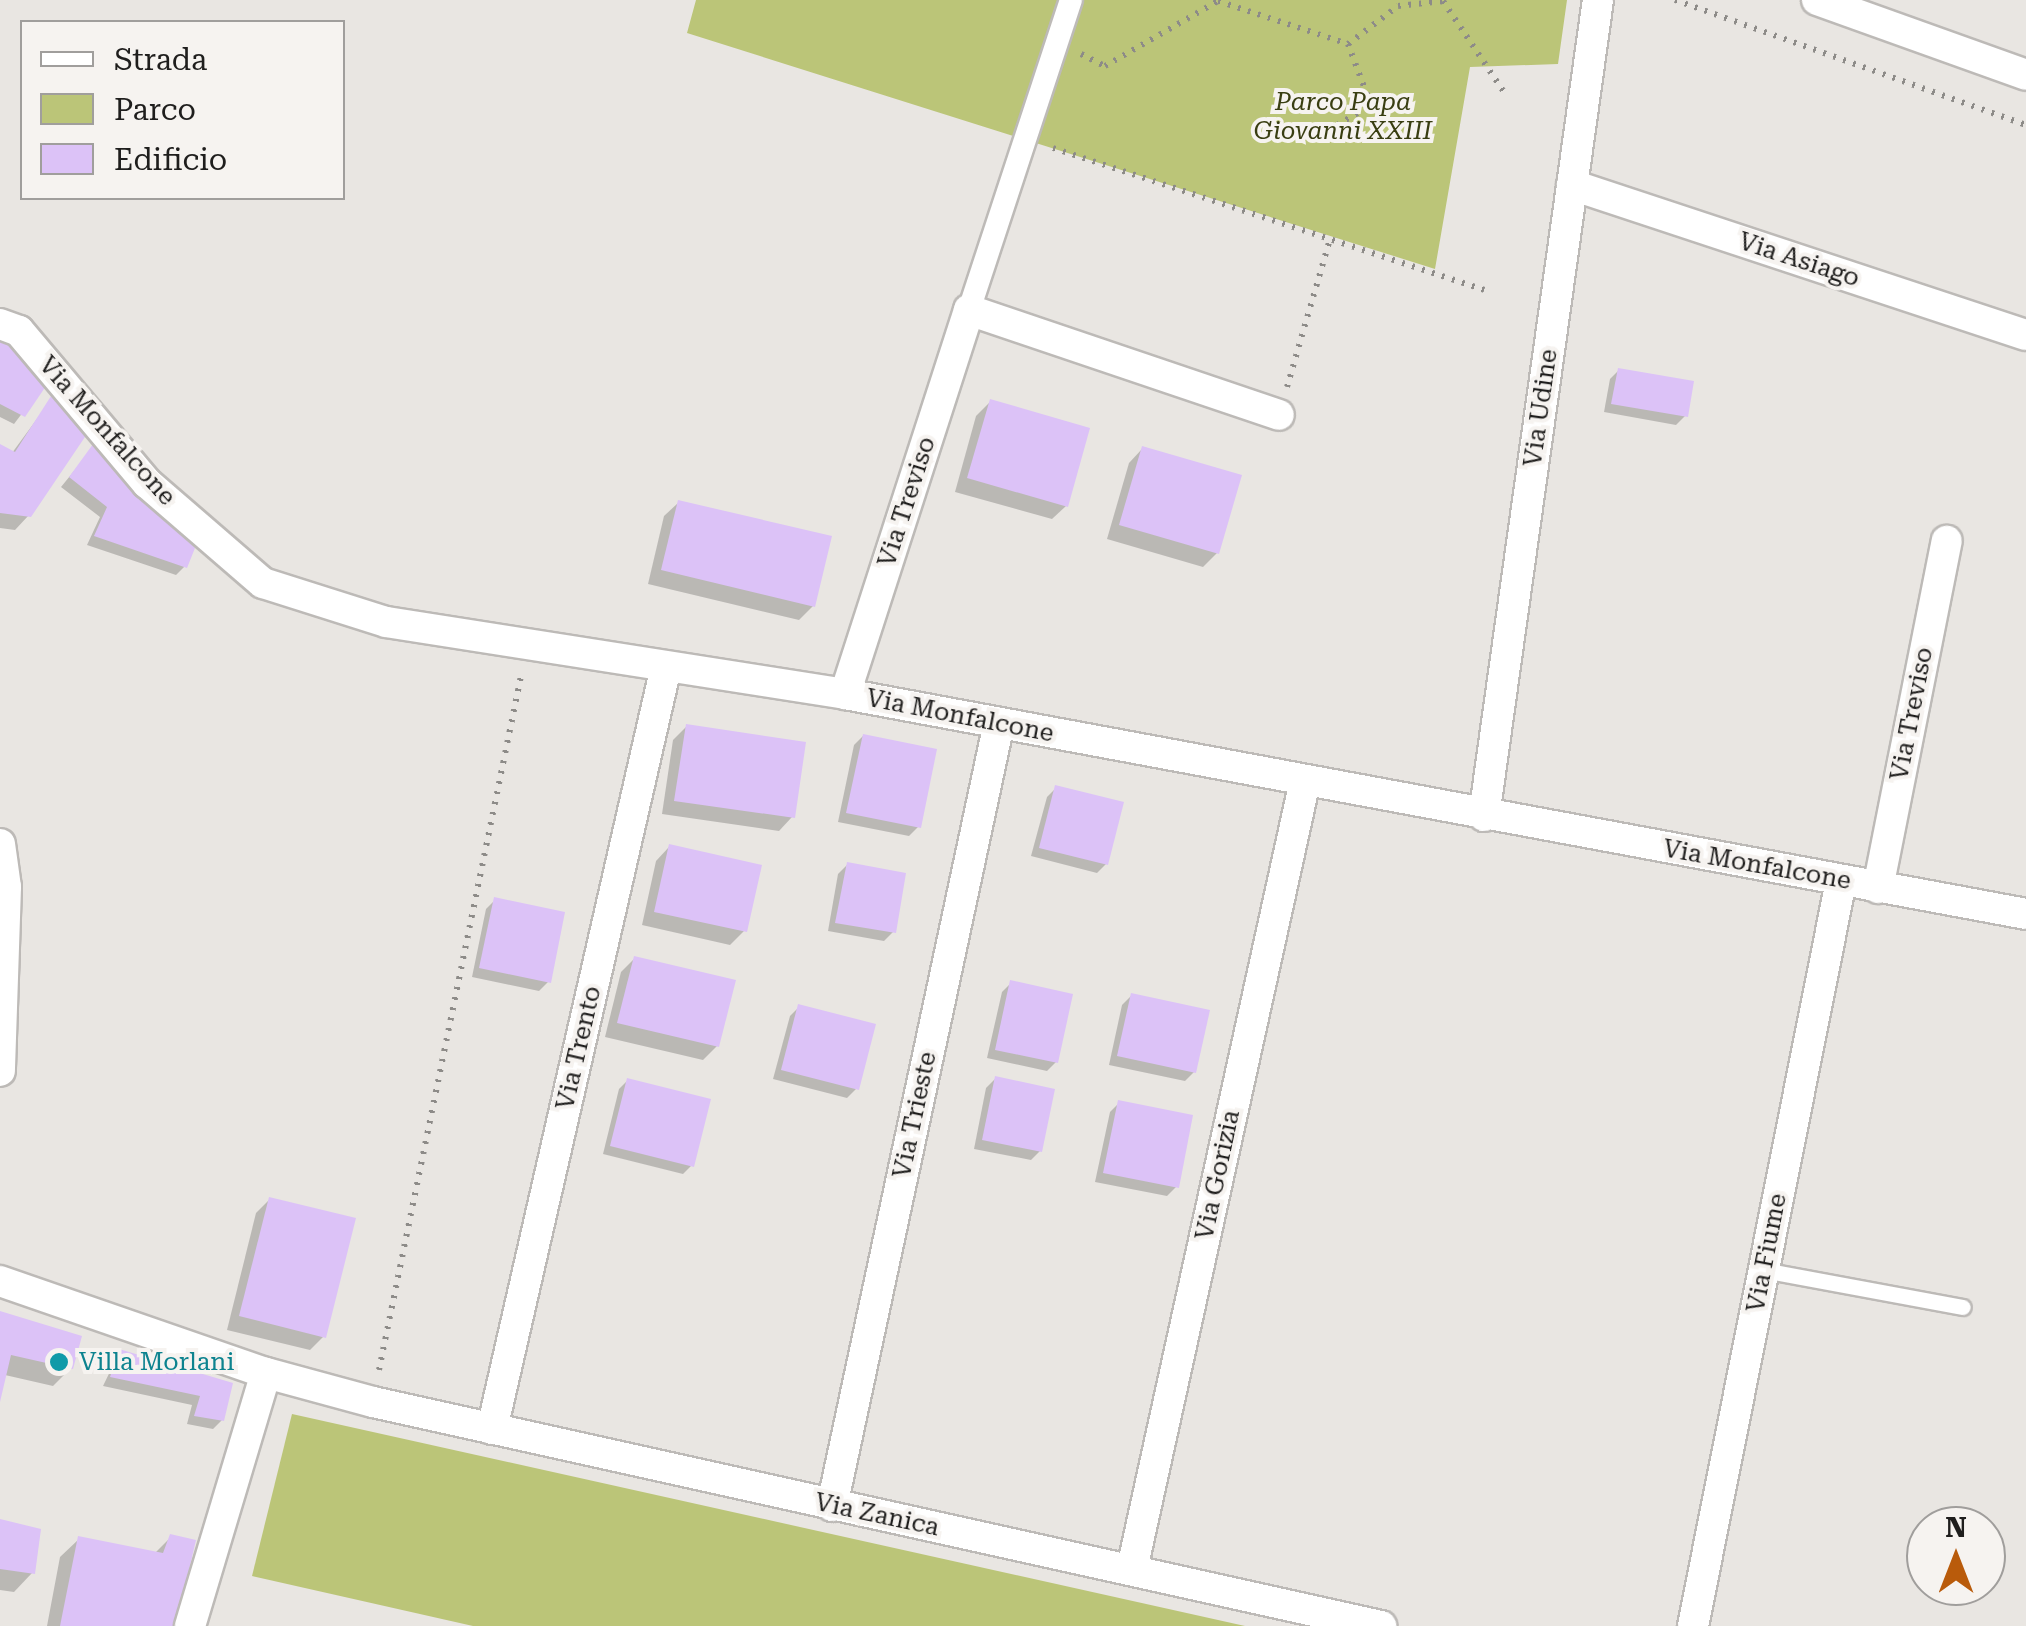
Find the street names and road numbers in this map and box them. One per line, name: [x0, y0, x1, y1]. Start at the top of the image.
street label: Via Asiago: [1735, 226, 1863, 294]
street label: Via Udine: [1518, 347, 1564, 469]
street label: Via Monfalcone: [32, 350, 182, 512]
street label: Via Treviso: [872, 433, 942, 571]
street label: Via Treviso: [1884, 645, 1940, 783]
street label: Via Monfalcone: [864, 683, 1056, 749]
street label: Via Monfalcone: [1661, 834, 1853, 896]
street label: Via Trento: [550, 983, 608, 1113]
street label: Via Trieste: [887, 1049, 943, 1181]
street label: Via Gorizia: [1190, 1107, 1246, 1243]
street label: Via Fiume: [1741, 1191, 1793, 1315]
street label: Via Zanica: [812, 1487, 942, 1543]

